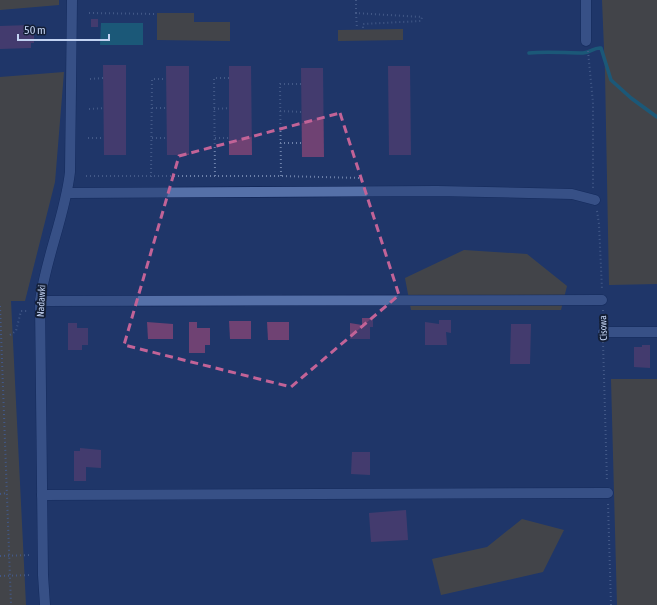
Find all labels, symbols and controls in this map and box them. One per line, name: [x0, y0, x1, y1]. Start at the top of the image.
scale bar: [18, 16, 109, 42]
text: 50 m: [24, 23, 46, 37]
street label: Nadawki: [35, 285, 47, 317]
street label: Cisowa: [597, 315, 609, 341]

